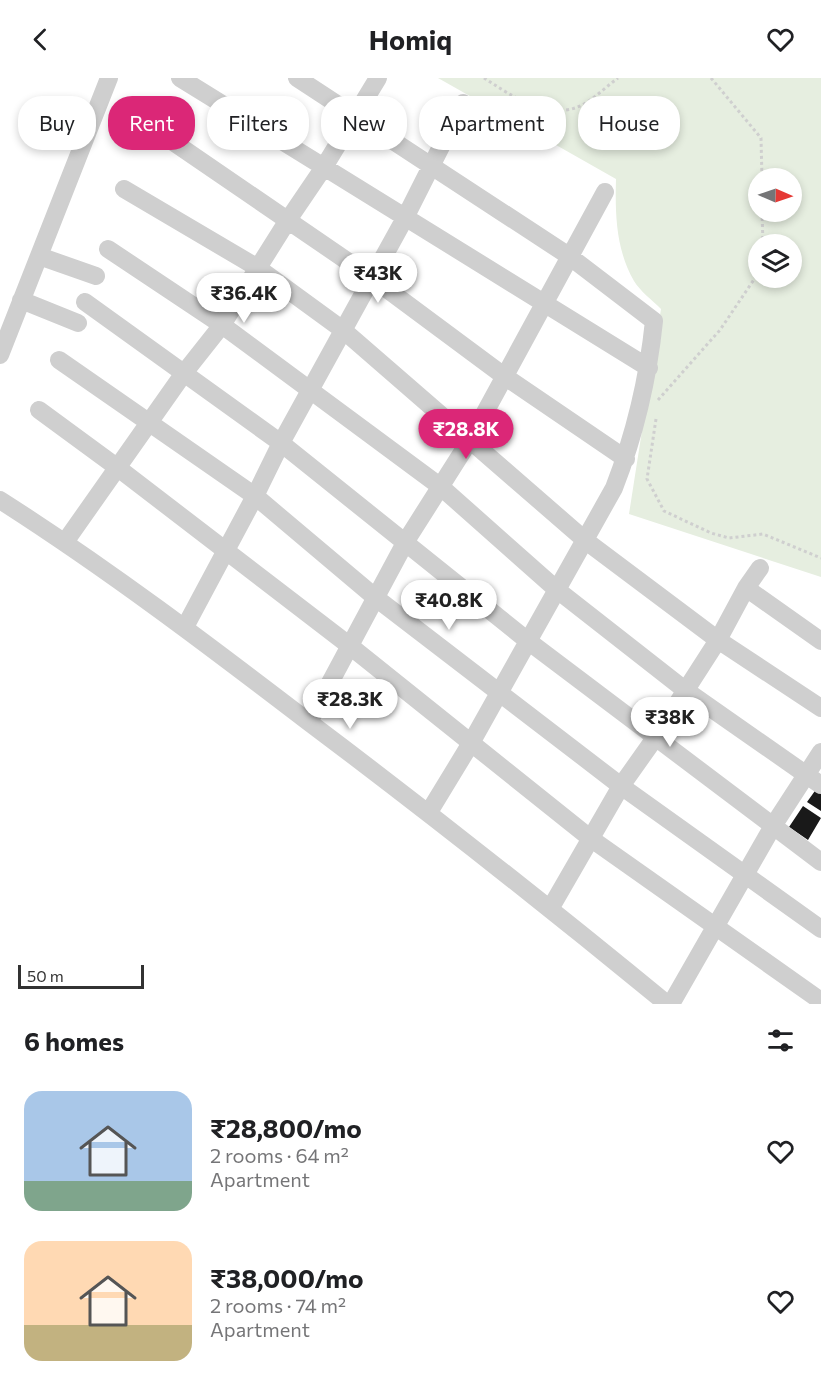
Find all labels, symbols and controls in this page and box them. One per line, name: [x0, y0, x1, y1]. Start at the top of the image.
icon: back: [24, 23, 57, 56]
text: Homiq: [369, 23, 452, 56]
icon: heart: [764, 23, 797, 56]
chip: Buy: [18, 96, 96, 150]
chip: Rent: [108, 96, 195, 150]
chip: Filters: [207, 96, 309, 150]
chip: New: [321, 96, 407, 150]
chip: Apartment: [419, 96, 566, 150]
chip: House: [578, 96, 680, 150]
north arrow: [748, 168, 802, 222]
map controls: [748, 168, 802, 288]
button: layers: [748, 234, 802, 288]
pin: ₹43K: [342, 253, 414, 304]
text: ₹43K: [353, 260, 403, 284]
pin: ₹36.4K: [195, 273, 293, 324]
text: ₹36.4K: [210, 280, 278, 304]
pin: ₹28.8K: [417, 409, 515, 460]
text: ₹28.8K: [432, 416, 500, 440]
pin: ₹40.8K: [400, 580, 498, 631]
text: ₹40.8K: [415, 587, 483, 611]
pin: ₹28.3K: [301, 679, 399, 730]
text: ₹28.3K: [317, 686, 383, 710]
pin: ₹38K: [634, 697, 706, 748]
text: ₹38K: [645, 704, 695, 728]
scale bar: [18, 962, 144, 990]
text: 50 m: [27, 966, 64, 985]
icon: filters: [764, 1024, 797, 1057]
text: 6 homes: [24, 1025, 124, 1056]
text: ₹28,800/mo: [210, 1112, 362, 1143]
icon: home: [72, 1115, 144, 1187]
icon: heart: [764, 1135, 797, 1168]
text: 2 rooms · 64 m²: [210, 1143, 349, 1167]
text: Apartment: [210, 1167, 310, 1191]
text: ₹38,000/mo: [210, 1262, 364, 1293]
icon: home: [72, 1265, 144, 1337]
icon: heart: [764, 1285, 797, 1318]
text: 2 rooms · 74 m²: [210, 1293, 346, 1317]
text: Apartment: [210, 1317, 310, 1341]

